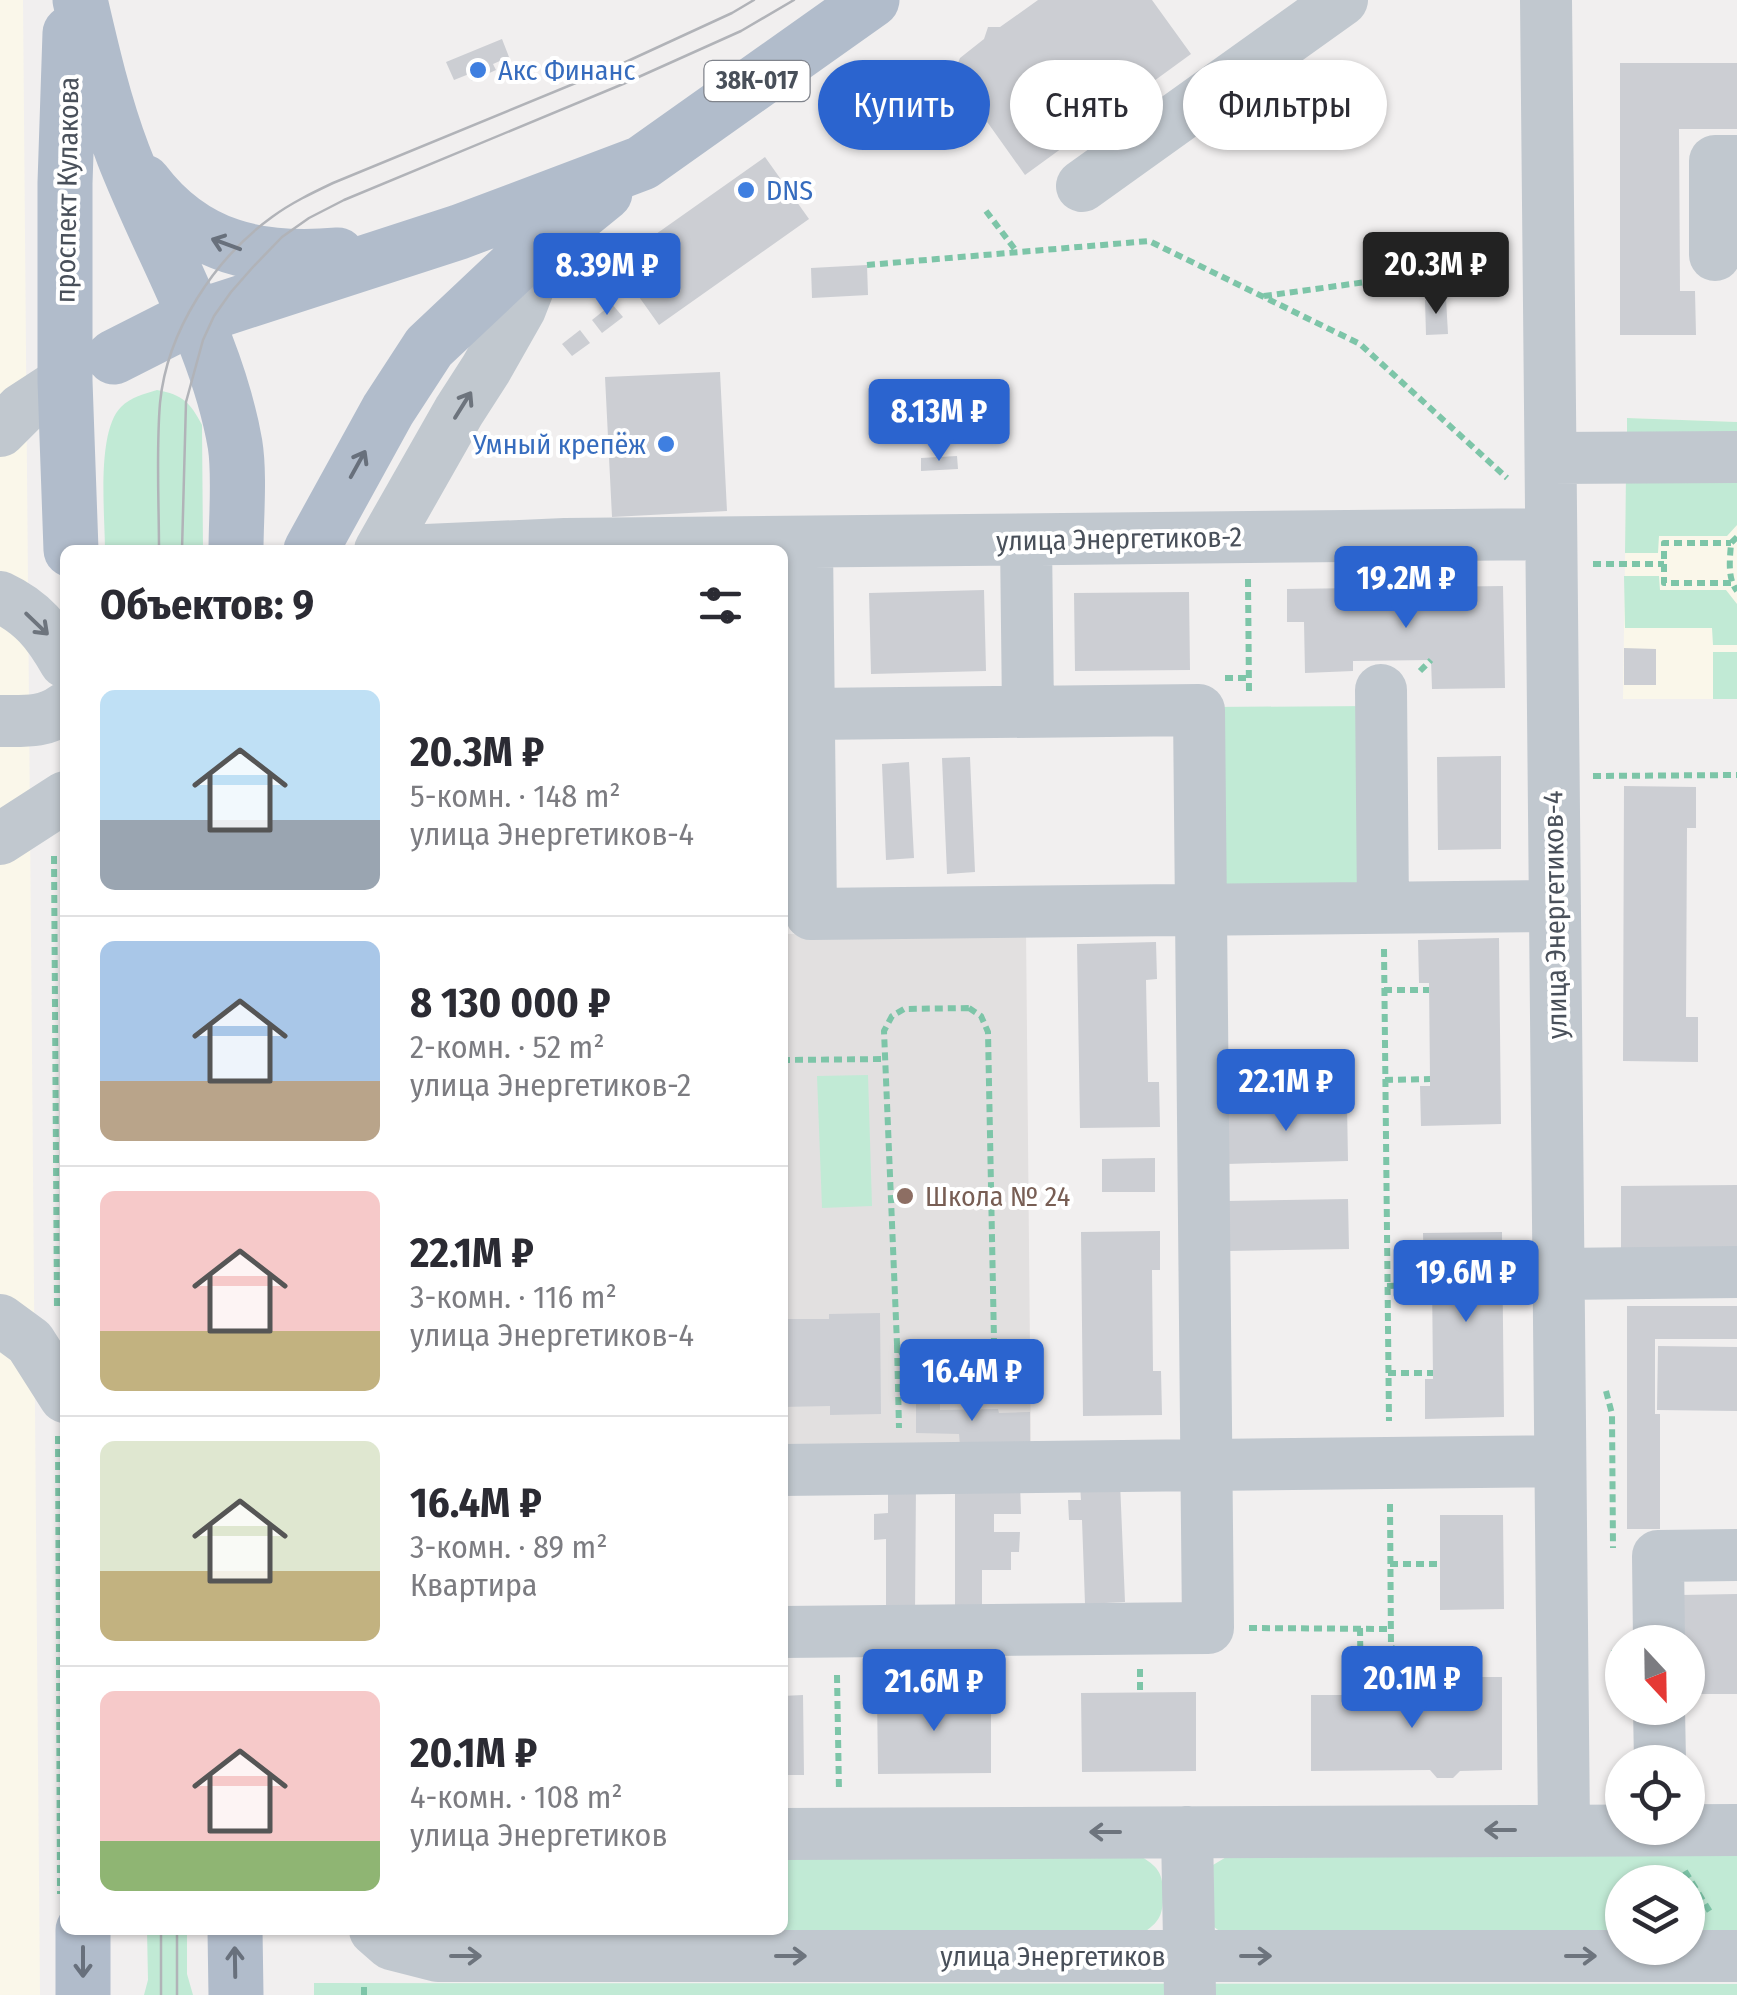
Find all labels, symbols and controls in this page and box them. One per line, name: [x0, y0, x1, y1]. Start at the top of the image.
place label: Акс Финанс: [498, 54, 635, 87]
marker: Акс Финанс: [467, 59, 489, 81]
chip: Купить: [818, 60, 990, 150]
chip: Снять: [1010, 60, 1163, 150]
chip: Фильтры: [1183, 60, 1387, 150]
road number: 38К-017: [704, 61, 810, 101]
street label: проспект Кулакова: [49, 77, 85, 303]
place label: DNS: [766, 174, 813, 207]
marker: DNS: [735, 179, 757, 201]
pin: 20.3M ₽: [1344, 232, 1528, 317]
pin: 8.39M ₽: [515, 233, 699, 318]
one-way arrow: [211, 234, 242, 252]
text: 20.3M ₽: [1385, 245, 1487, 283]
text: 8.39M ₽: [555, 246, 659, 284]
pin: 8.13M ₽: [847, 379, 1031, 464]
one-way arrow: [453, 391, 473, 419]
text: 8.13M ₽: [891, 392, 987, 430]
place label: Умный крепёж: [472, 428, 646, 461]
marker: Умный крепёж: [655, 433, 677, 455]
one-way arrow: [349, 450, 368, 480]
street label: улица Энергетиков-2: [996, 520, 1242, 558]
pin: 19.2M ₽: [1314, 546, 1498, 631]
text: 19.2M ₽: [1356, 559, 1456, 597]
icon: filters: [693, 578, 748, 633]
text: Объектов: 9: [100, 580, 314, 630]
one-way arrow: [25, 612, 49, 636]
text: 20.3M ₽: [410, 727, 544, 777]
icon: home: [180, 730, 300, 850]
text: 5-комн. · 148 m²: [410, 777, 621, 815]
street label: улица Энергетиков-4: [1536, 790, 1574, 1040]
text: улица Энергетиков-4: [410, 815, 694, 853]
text: 8 130 000 ₽: [410, 978, 610, 1028]
icon: home: [180, 981, 300, 1101]
text: 2-комн. · 52 m²: [410, 1028, 605, 1066]
pin: 22.1M ₽: [1194, 1049, 1378, 1134]
text: 22.1M ₽: [1239, 1062, 1333, 1100]
text: улица Энергетиков-2: [410, 1066, 691, 1104]
place label: Школа № 24: [925, 1180, 1070, 1213]
marker: Школа № 24: [894, 1185, 916, 1207]
text: 22.1M ₽: [410, 1228, 534, 1278]
icon: home: [180, 1231, 300, 1351]
pin: 19.6M ₽: [1374, 1240, 1558, 1325]
text: 19.6M ₽: [1416, 1253, 1516, 1291]
text: 3-комн. · 116 m²: [410, 1278, 617, 1316]
text: улица Энергетиков-4: [410, 1316, 694, 1354]
pin: 16.4M ₽: [880, 1339, 1064, 1424]
text: 16.4M ₽: [922, 1352, 1022, 1390]
text: 16.4M ₽: [410, 1478, 542, 1528]
icon: home: [180, 1481, 300, 1601]
text: 3-комн. · 89 m²: [410, 1528, 608, 1566]
text: Квартира: [410, 1566, 537, 1604]
north arrow: [1605, 1625, 1705, 1725]
map controls: [1605, 1625, 1705, 1965]
pin: 20.1M ₽: [1320, 1646, 1504, 1731]
pin: 21.6M ₽: [842, 1649, 1026, 1734]
text: 20.1M ₽: [1364, 1659, 1460, 1697]
text: 21.6M ₽: [885, 1662, 983, 1700]
text: 20.1M ₽: [410, 1728, 537, 1778]
icon: home: [180, 1731, 300, 1851]
button: locate: [1605, 1745, 1705, 1845]
text: 4-комн. · 108 m²: [410, 1778, 623, 1816]
text: улица Энергетиков: [410, 1816, 668, 1854]
one-way arrow: [1484, 1820, 1516, 1840]
one-way arrow: [1089, 1822, 1122, 1842]
button: layers: [1605, 1865, 1705, 1965]
street label: улица Энергетиков: [940, 1940, 1166, 1973]
one-way arrow: [74, 1946, 92, 1978]
one-way arrow: [448, 1946, 481, 1966]
one-way arrow: [774, 1946, 806, 1966]
one-way arrow: [1238, 1946, 1271, 1966]
one-way arrow: [1564, 1946, 1596, 1966]
one-way arrow: [226, 1947, 245, 1979]

